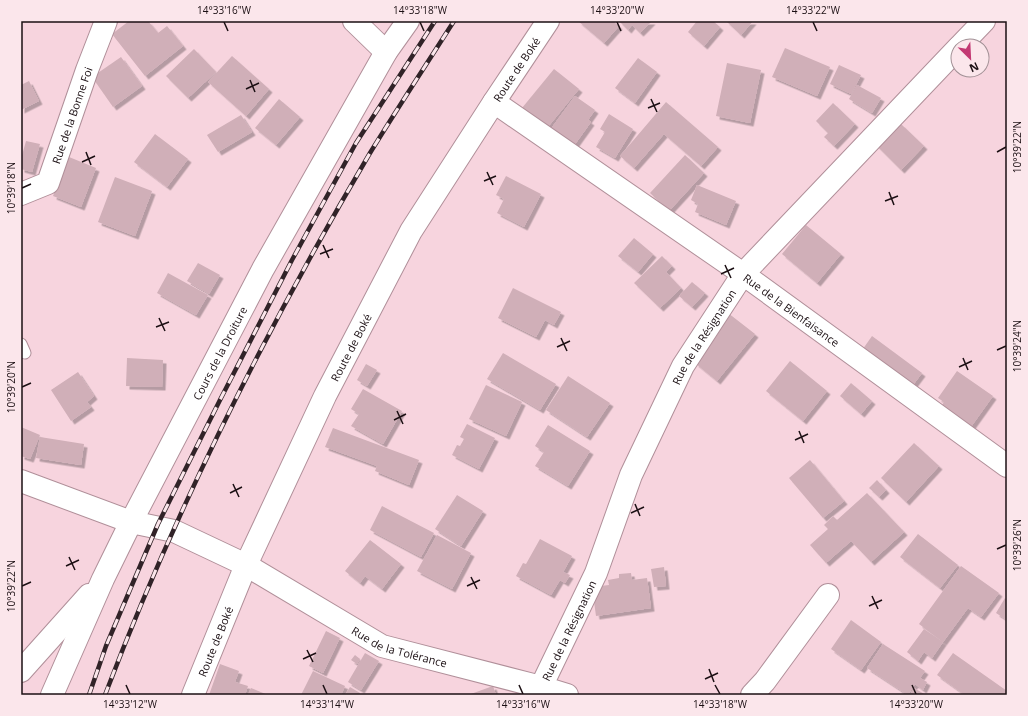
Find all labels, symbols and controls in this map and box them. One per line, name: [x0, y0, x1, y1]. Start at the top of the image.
text: 14°33'16"W: [197, 3, 252, 17]
text: 14°33'18"W: [393, 3, 448, 17]
text: 14°33'20"W: [590, 3, 645, 17]
text: 14°33'22"W: [786, 3, 841, 17]
street label: Route de Boké: [489, 34, 543, 104]
north arrow: [950, 38, 990, 78]
text: N: [967, 59, 981, 76]
street label: Rue de la Bonne Foi: [48, 64, 95, 166]
text: 10°39'22"N: [1010, 121, 1024, 173]
text: 10°39'18"N: [4, 162, 18, 214]
street label: Rue de la Bienfaisance: [741, 270, 843, 349]
street label: Rue de la Résignation: [668, 286, 739, 387]
street label: Cours de la Droiture: [189, 303, 250, 402]
street label: Route de Boké: [327, 311, 374, 384]
text: 10°39'24"N: [1010, 320, 1024, 372]
text: 10°39'20"N: [4, 361, 18, 413]
text: 10°39'26"N: [1010, 519, 1024, 571]
text: 10°39'22"N: [4, 560, 18, 612]
street label: Rue de la Résignation: [538, 577, 599, 683]
street label: Route de Boké: [194, 604, 236, 679]
street label: Rue de la Tolérance: [349, 622, 449, 670]
text: 14°33'12"W: [103, 697, 158, 711]
text: 14°33'14"W: [300, 697, 355, 711]
text: 14°33'16"W: [496, 697, 551, 711]
text: 14°33'18"W: [693, 697, 748, 711]
text: 14°33'20"W: [889, 697, 944, 711]

